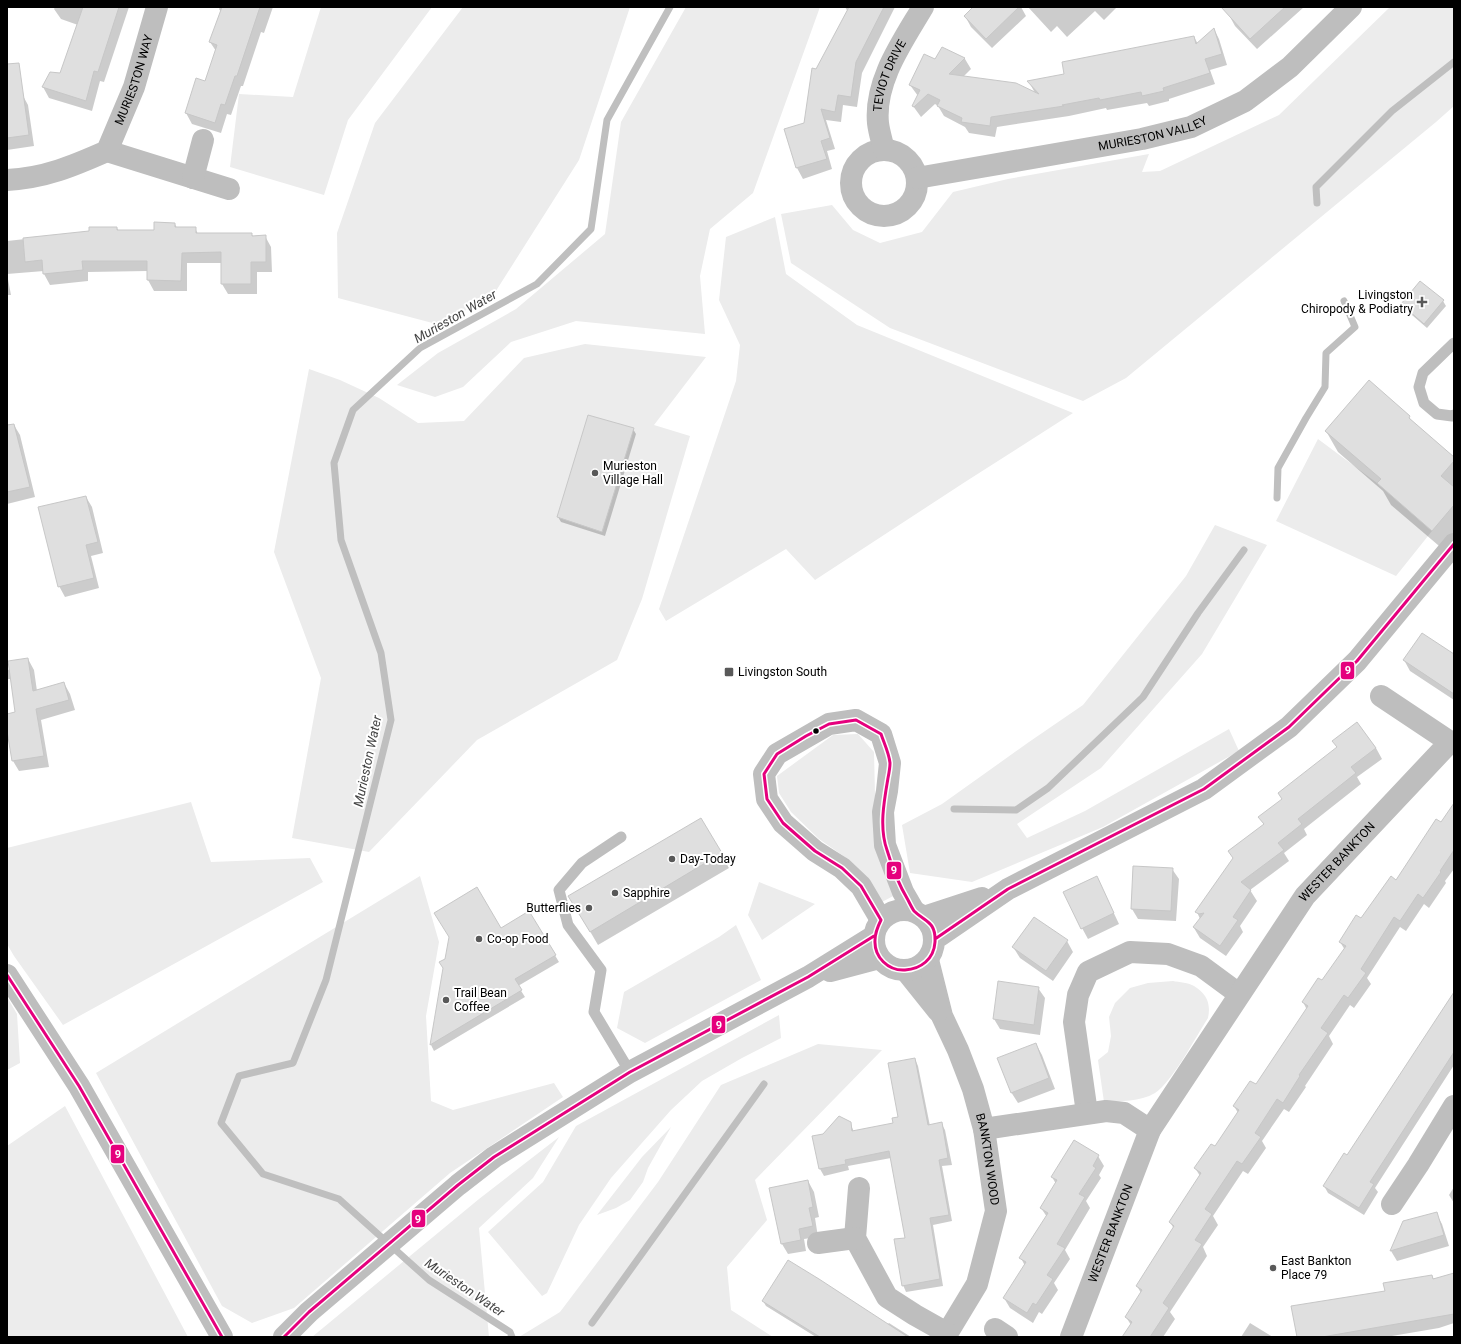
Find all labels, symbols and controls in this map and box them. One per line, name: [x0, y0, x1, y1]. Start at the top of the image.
street label: MURIESTON WAY: [112, 32, 156, 127]
street label: TEVIOT DRIVE: [871, 37, 909, 112]
street label: MURIESTON VALLEY: [1097, 113, 1210, 153]
water label: Murieston Water: [411, 286, 500, 346]
place label: Livingston Chiropody & Podiatry: [1301, 288, 1413, 316]
marker: Livingston Chiropody & Podiatry: [1416, 296, 1428, 308]
place label: Murieston Village Hall: [603, 459, 663, 487]
marker: Murieston Village Hall: [590, 468, 600, 478]
line badge: 9: [1340, 661, 1355, 680]
text: 9: [1345, 664, 1351, 677]
place label: Livingston South: [738, 665, 827, 679]
marker: Livingston South: [723, 666, 735, 678]
water label: Murieston Water: [351, 713, 385, 808]
unlabelled marker: [811, 726, 821, 736]
street label: WESTER BANKTON: [1296, 819, 1378, 905]
place label: Day-Today: [680, 852, 736, 866]
marker: Day-Today: [667, 854, 677, 864]
line badge: 9: [886, 861, 902, 880]
text: 9: [891, 864, 897, 877]
place label: Sapphire: [623, 886, 670, 900]
marker: Sapphire: [610, 888, 620, 898]
place label: Butterflies: [526, 901, 581, 915]
marker: Butterflies: [584, 903, 594, 913]
place label: Co-op Food: [487, 932, 549, 946]
marker: Co-op Food: [474, 934, 484, 944]
place label: Trail Bean Coffee: [454, 986, 507, 1014]
marker: Trail Bean Coffee: [441, 995, 451, 1005]
line badge: 9: [711, 1015, 726, 1034]
text: 9: [716, 1019, 722, 1032]
street label: BANKTON WOOD: [973, 1112, 1002, 1206]
line badge: 9: [110, 1144, 125, 1164]
text: 9: [115, 1148, 121, 1161]
street label: WESTER BANKTON: [1085, 1182, 1136, 1284]
line badge: 9: [411, 1209, 426, 1228]
text: 9: [415, 1213, 421, 1226]
place label: East Bankton Place 79: [1281, 1254, 1351, 1282]
water label: Murieston Water: [422, 1255, 508, 1320]
marker: East Bankton Place 79: [1268, 1263, 1278, 1273]

